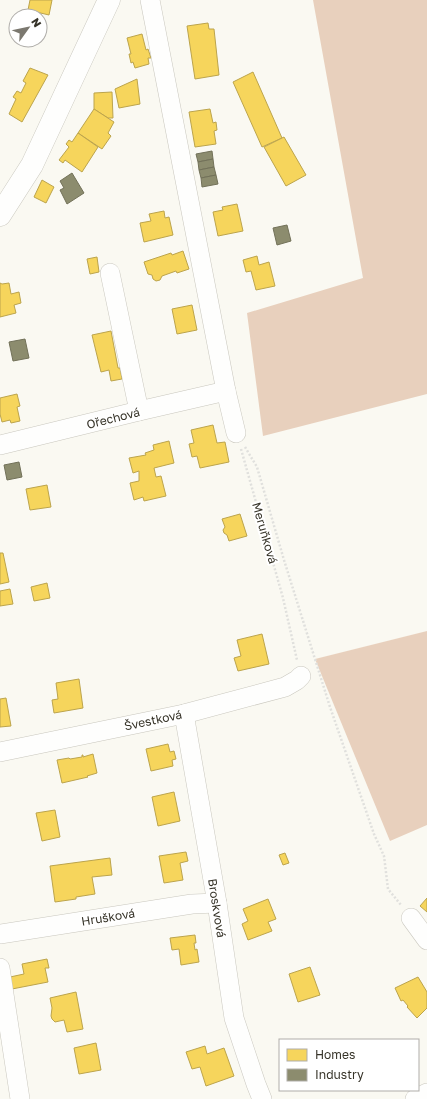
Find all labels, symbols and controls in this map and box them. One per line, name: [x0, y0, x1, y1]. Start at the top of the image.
north arrow: [8, 8, 48, 48]
text: N: [29, 15, 45, 29]
street label: Ořechová: [85, 404, 141, 432]
street label: Meruňková: [249, 501, 281, 565]
street label: Švestková: [123, 707, 183, 733]
street label: Broskvová: [205, 877, 229, 939]
street label: Hrušková: [80, 905, 136, 929]
legend: [279, 1039, 419, 1091]
text: Homes: [315, 1047, 355, 1062]
text: Industry: [315, 1067, 364, 1082]

